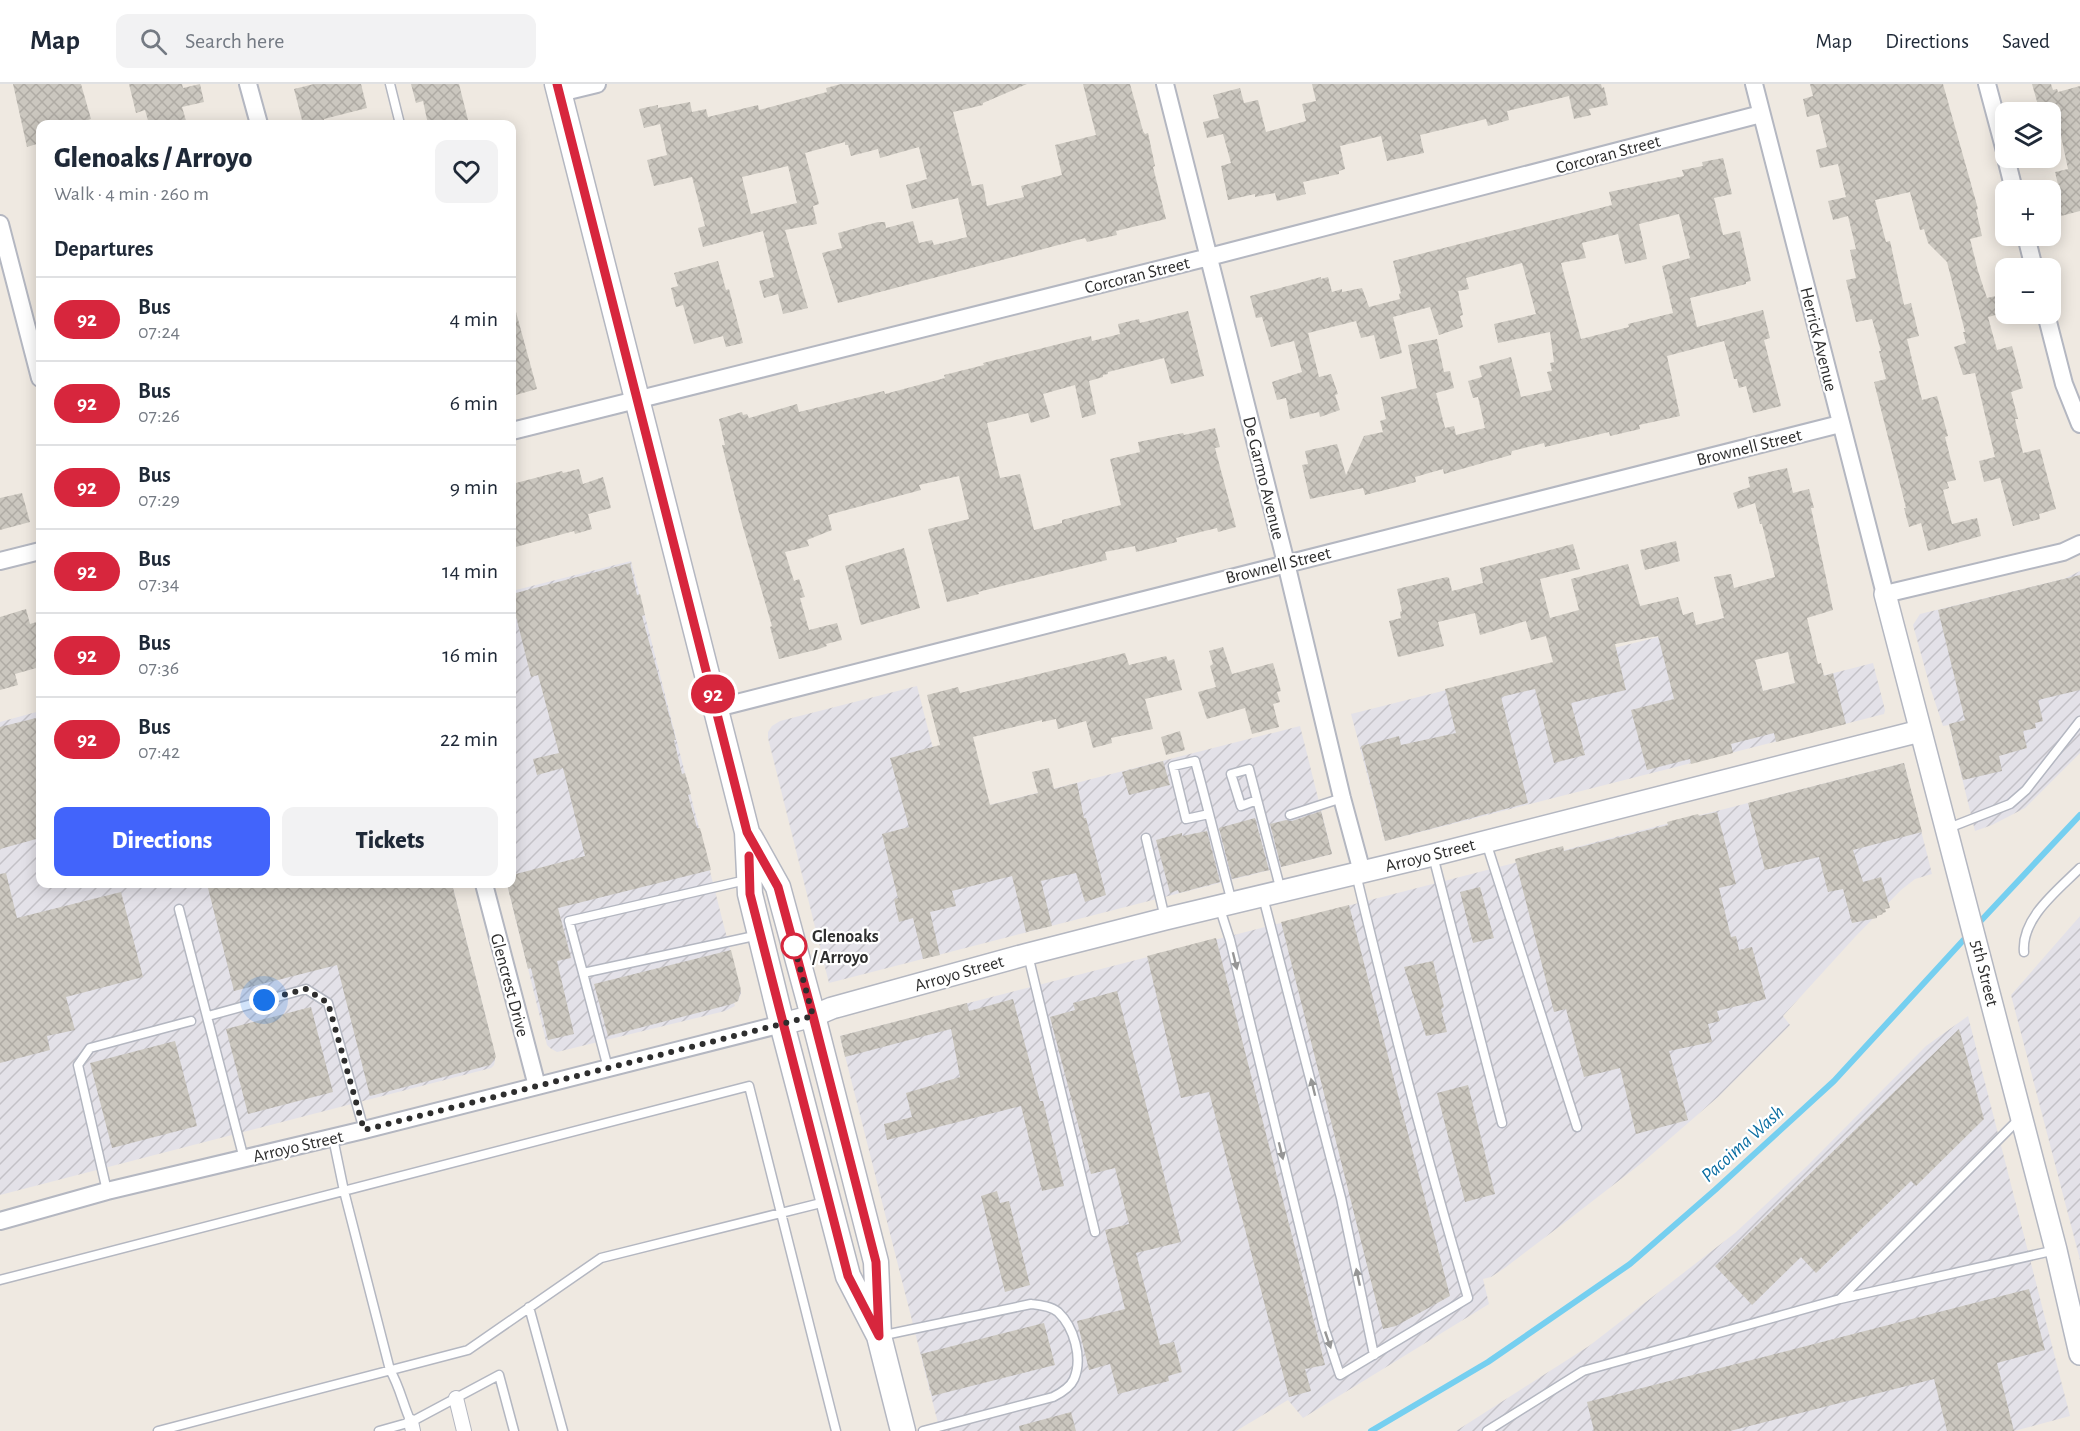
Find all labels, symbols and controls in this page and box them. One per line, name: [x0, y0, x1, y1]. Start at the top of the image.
search box: [116, 14, 536, 68]
icon: search: [137, 25, 170, 58]
text: Map: [30, 27, 80, 55]
text: Search here: [185, 30, 284, 52]
text: Map: [1816, 31, 1852, 52]
text: Directions: [1885, 31, 1969, 52]
text: Saved: [2002, 31, 2050, 52]
map controls: [1995, 102, 2061, 324]
button: layers: [1995, 102, 2061, 168]
street label: Corcoran Street: [1554, 132, 1663, 178]
button: heart: [435, 140, 498, 203]
text: Glenoaks / Arroyo: [54, 145, 252, 173]
button: +: [1995, 180, 2061, 246]
text: Walk · 4 min · 260 m: [54, 184, 209, 204]
text: Departures: [54, 238, 154, 260]
street label: Corcoran Street: [1083, 254, 1192, 298]
button: −: [1995, 258, 2061, 324]
street label: Herrick Avenue: [1796, 285, 1840, 393]
text: Bus: [138, 296, 171, 318]
text: 4 min: [450, 308, 498, 330]
text: 92: [77, 309, 97, 330]
text: 07:24: [138, 322, 180, 342]
text: Bus: [138, 380, 171, 402]
text: 6 min: [450, 392, 498, 414]
text: 92: [77, 393, 97, 414]
text: 07:26: [138, 406, 180, 426]
street label: De Garmo Avenue: [1239, 415, 1287, 542]
street label: Brownell Street: [1695, 426, 1804, 470]
text: Bus: [138, 464, 171, 486]
text: 9 min: [450, 476, 498, 498]
text: 92: [77, 477, 97, 498]
text: 07:29: [138, 490, 180, 510]
street label: Brownell Street: [1224, 544, 1333, 588]
text: Bus: [138, 548, 171, 570]
text: 14 min: [442, 560, 498, 582]
text: 92: [77, 561, 97, 582]
text: 07:34: [138, 574, 179, 594]
text: Bus: [138, 632, 171, 654]
text: 16 min: [442, 644, 498, 666]
text: 92: [77, 645, 97, 666]
text: 07:36: [138, 658, 179, 678]
line badge: 92: [686, 674, 740, 714]
text: 92: [703, 684, 723, 705]
text: Bus: [138, 716, 171, 738]
text: 22 min: [440, 728, 498, 750]
text: 92: [77, 729, 97, 750]
text: 07:42: [138, 742, 180, 762]
button: Directions: [54, 807, 270, 876]
button: Tickets: [282, 807, 498, 876]
street label: Arroyo Street: [1383, 836, 1477, 876]
place label: Glenoaks / Arroyo: [811, 928, 879, 967]
street label: Glencrest Drive: [487, 932, 531, 1039]
marker: Glenoaks / Arroyo: [781, 933, 807, 959]
street label: 5th Street: [1967, 938, 2001, 1009]
one-way arrow: [1231, 952, 1241, 970]
street label: Arroyo Street: [913, 953, 1006, 995]
your location: [249, 985, 279, 1015]
one-way arrow: [1307, 1078, 1317, 1096]
water label: Pacoima Wash: [1697, 1102, 1788, 1186]
street label: Arroyo Street: [251, 1128, 345, 1166]
one-way arrow: [1277, 1142, 1287, 1160]
one-way arrow: [1353, 1267, 1362, 1286]
one-way arrow: [1324, 1331, 1333, 1349]

